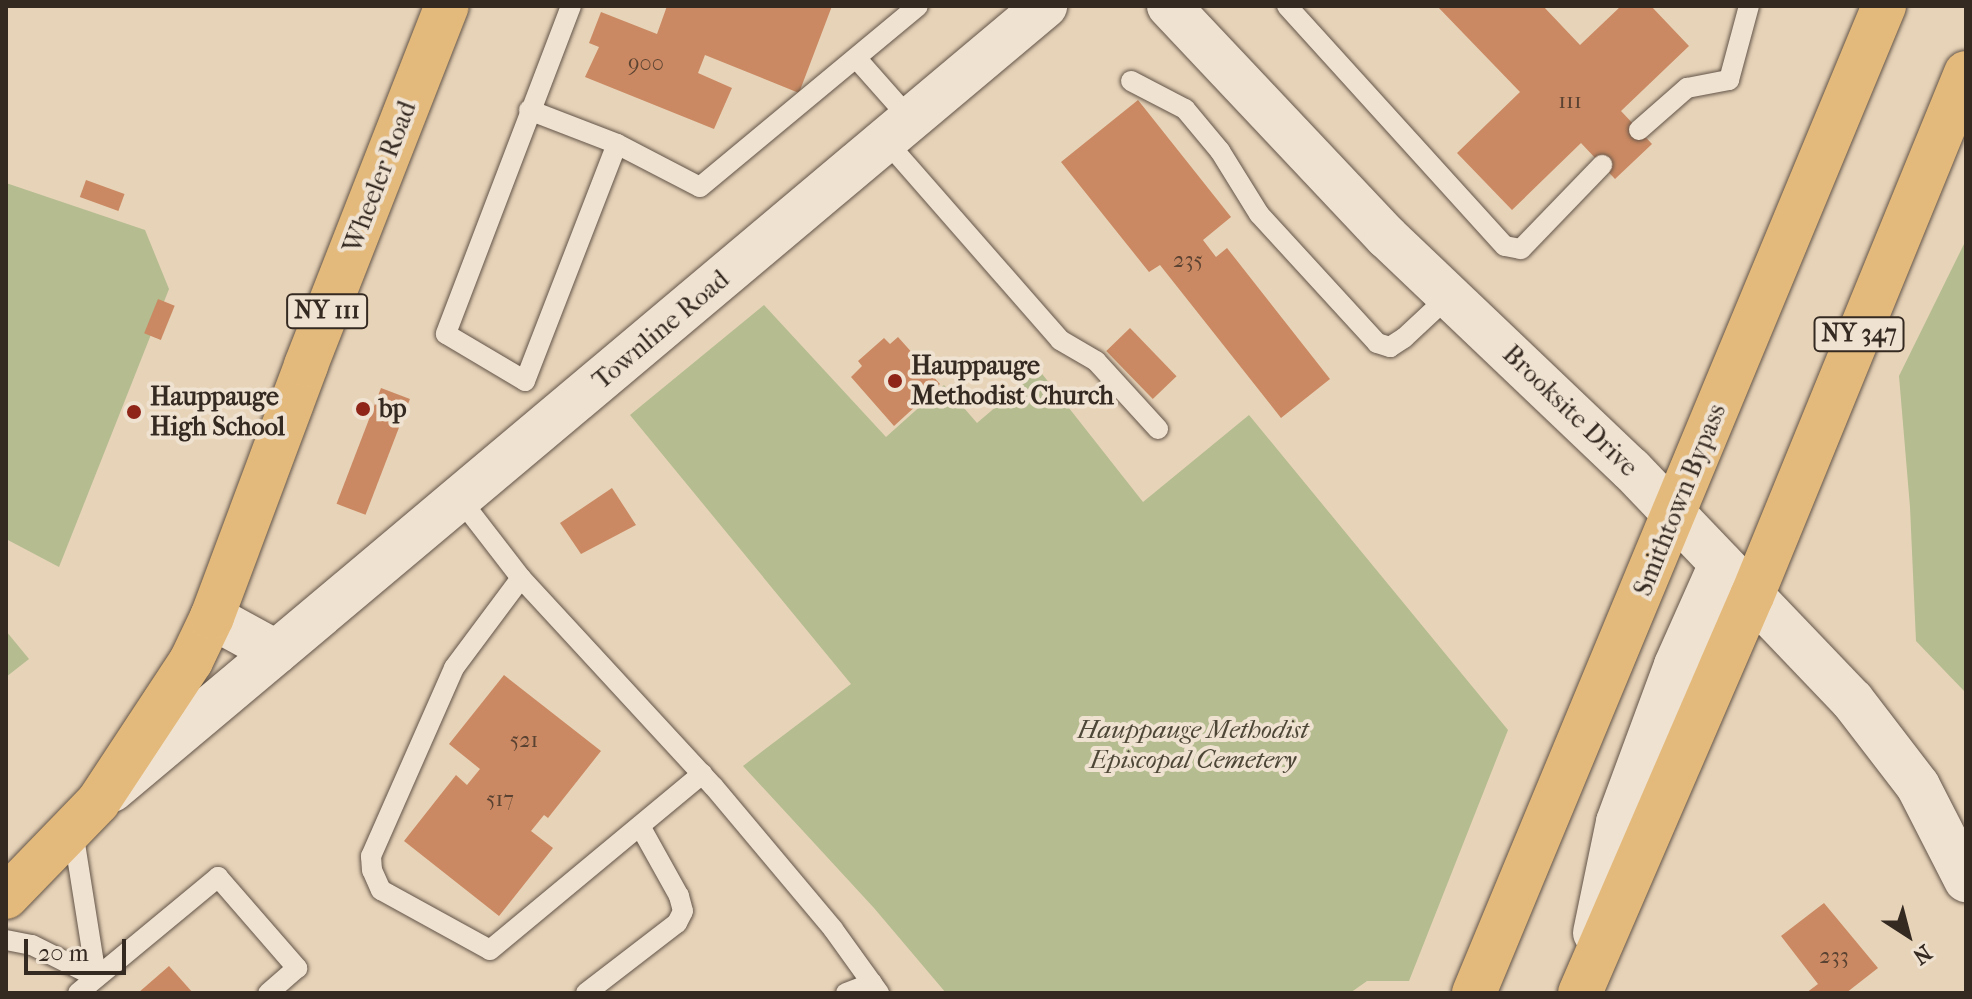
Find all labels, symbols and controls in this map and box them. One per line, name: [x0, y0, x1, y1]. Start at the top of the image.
house number: 900: [628, 51, 664, 77]
house number: 111: [1558, 89, 1582, 115]
street label: Wheeler Road: [337, 97, 423, 257]
house number: 235: [1173, 248, 1203, 274]
street label: Townline Road: [586, 264, 736, 396]
road number: NY 111: [285, 291, 369, 331]
road number: NY 347: [1813, 314, 1905, 354]
street label: Brooksite Drive: [1496, 339, 1644, 483]
place label: Hauppauge Methodist Church: [911, 350, 1114, 412]
marker: Hauppauge Methodist Church: [886, 372, 904, 390]
place label: Hauppauge High School: [150, 381, 285, 442]
place label: bp: [379, 393, 407, 425]
street label: Smithtown Bypass: [1627, 399, 1733, 601]
marker: bp: [354, 400, 372, 418]
marker: Hauppauge High School: [125, 403, 143, 421]
park label: Hauppauge Methodist Episcopal Cemetery: [1078, 714, 1308, 776]
house number: 521: [510, 728, 538, 754]
house number: 517: [486, 787, 514, 813]
north arrow: [1868, 895, 1948, 975]
scale bar: [28, 923, 130, 973]
text: 20 m: [38, 939, 89, 967]
text: N: [1908, 939, 1937, 970]
house number: 233: [1819, 944, 1849, 970]

